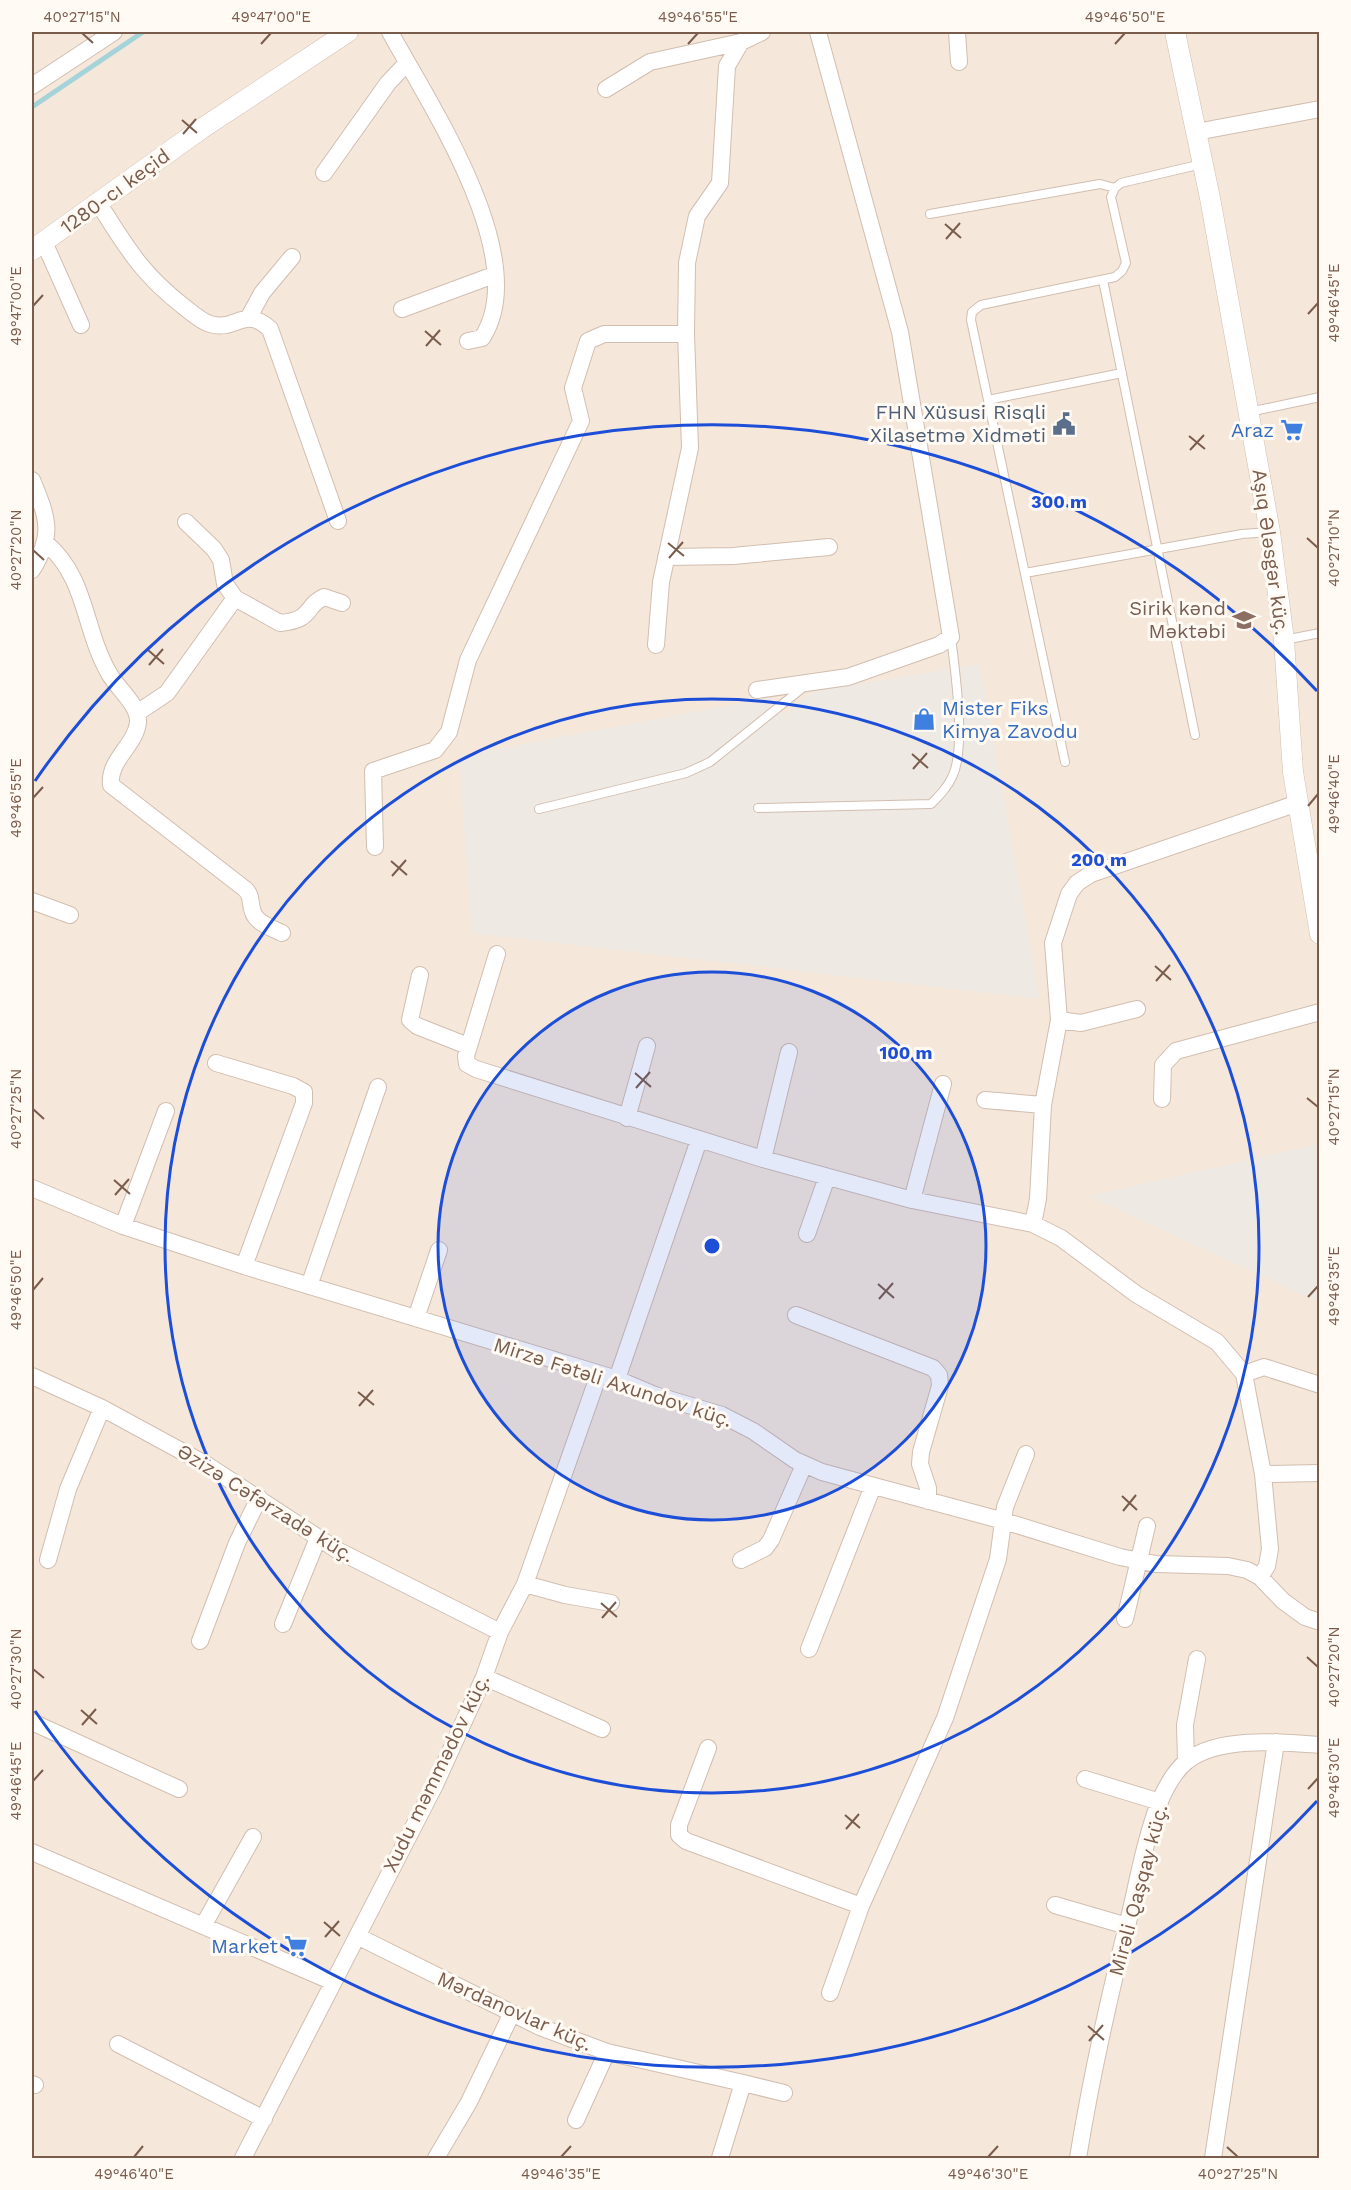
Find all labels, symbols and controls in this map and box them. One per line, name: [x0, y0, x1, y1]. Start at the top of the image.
text: 40°27'15"N: [43, 8, 121, 26]
text: 49°47'00"E: [231, 8, 311, 26]
text: 49°46'55"E: [658, 8, 738, 26]
text: 49°46'50"E: [1085, 8, 1165, 26]
street label: 1280-cı keçid: [56, 143, 174, 239]
text: 49°46'45"E: [1325, 264, 1343, 342]
text: 49°47'00"E: [7, 266, 25, 346]
place label: FHN Xüsusi Risqli Xilasetmə Xidməti: [870, 400, 1046, 447]
public building icon: FHN Xüsusi Risqli Xilasetmə Xidməti: [1051, 411, 1077, 437]
supermarket icon: Araz: [1279, 417, 1305, 443]
place label: Araz: [1231, 418, 1274, 442]
street label: Aşıq Ələsgər küç.: [1247, 467, 1295, 637]
text: 300 m: [1031, 491, 1087, 512]
text: 40°27'10"N: [1325, 509, 1343, 587]
text: 40°27'20"N: [7, 510, 25, 590]
place label: Sirik kənd Məktəbi: [1129, 596, 1226, 643]
school or university icon: Sirik kənd Məktəbi: [1231, 607, 1257, 633]
place label: Mister Fiks Kimya Zavodu: [942, 696, 1078, 743]
shop icon: Mister Fiks Kimya Zavodu: [911, 706, 937, 732]
text: 49°46'40"E: [1325, 754, 1343, 834]
text: 49°46'55"E: [7, 758, 25, 838]
text: 200 m: [1071, 849, 1127, 870]
text: 100 m: [879, 1042, 933, 1063]
text: 40°27'15"N: [1325, 1068, 1343, 1146]
text: 40°27'25"N: [7, 1069, 25, 1149]
centre of rings: [702, 1236, 722, 1256]
text: 49°46'35"E: [1325, 1246, 1343, 1326]
text: 49°46'50"E: [7, 1250, 25, 1330]
street label: Mirzə Fətəli Axundov küç.: [491, 1332, 735, 1432]
street label: Əzizə Cəfərzadə küç.: [173, 1439, 359, 1567]
text: 40°27'20"N: [1325, 1627, 1343, 1707]
text: 40°27'30"N: [7, 1629, 25, 1709]
street label: Xudu məmmədov küç.: [378, 1670, 494, 1876]
text: 49°46'30"E: [1325, 1738, 1343, 1818]
text: 49°46'45"E: [7, 1742, 25, 1820]
street label: Mirəli Qaşqay küç.: [1104, 1801, 1172, 1979]
supermarket icon: Market: [283, 1933, 309, 1959]
place label: Market: [211, 1934, 279, 1958]
street label: Mərdanovlar küç.: [434, 1966, 596, 2056]
text: 49°46'40"E: [94, 2165, 174, 2183]
text: 49°46'35"E: [521, 2165, 601, 2183]
text: 49°46'30"E: [948, 2165, 1028, 2183]
text: 40°27'25"N: [1198, 2165, 1278, 2183]

